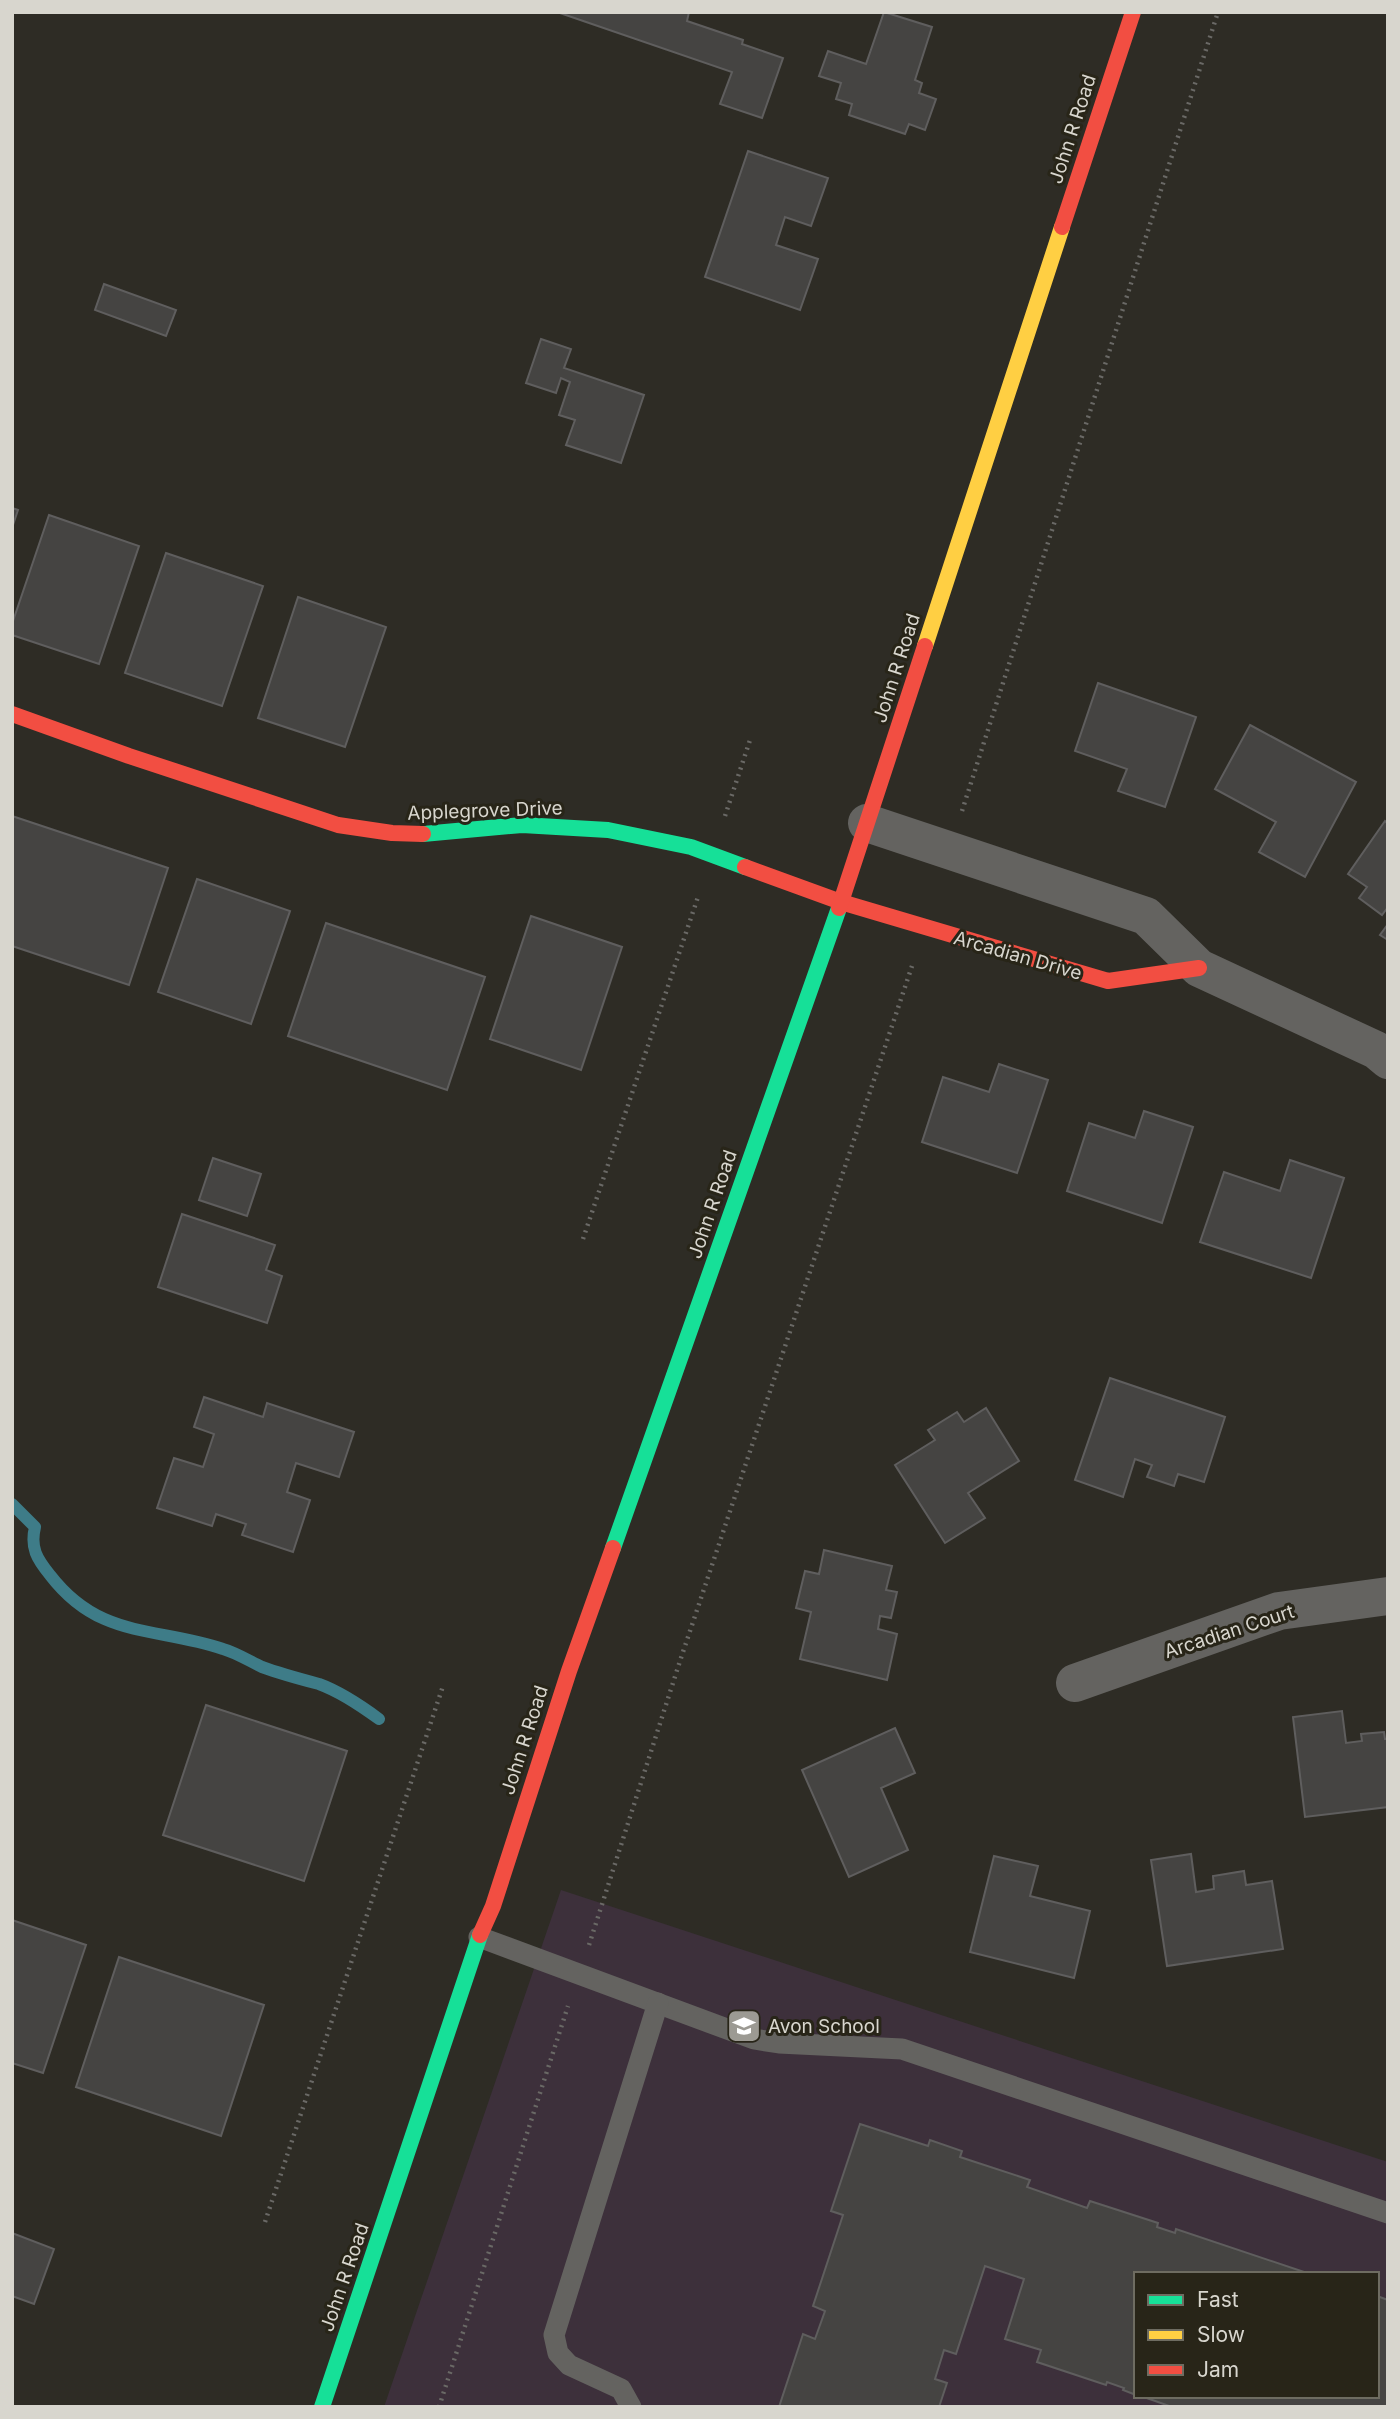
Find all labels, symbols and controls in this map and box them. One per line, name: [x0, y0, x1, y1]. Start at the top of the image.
street label: John R Road: [1044, 72, 1101, 187]
street label: John R Road: [868, 611, 925, 726]
street label: Applegrove Drive: [407, 796, 563, 825]
street label: Arcadian Drive: [951, 926, 1085, 985]
street label: John R Road: [683, 1147, 742, 1262]
street label: Arcadian Court: [1161, 1600, 1297, 1663]
street label: John R Road: [496, 1683, 553, 1798]
school or university icon: Avon School: [725, 2007, 763, 2045]
place label: Avon School: [768, 2015, 880, 2038]
street label: John R Road: [315, 2220, 374, 2335]
legend: [1134, 2272, 1379, 2398]
text: Fast: [1197, 2287, 1239, 2312]
text: Slow: [1197, 2322, 1245, 2347]
text: Jam: [1197, 2357, 1239, 2382]

